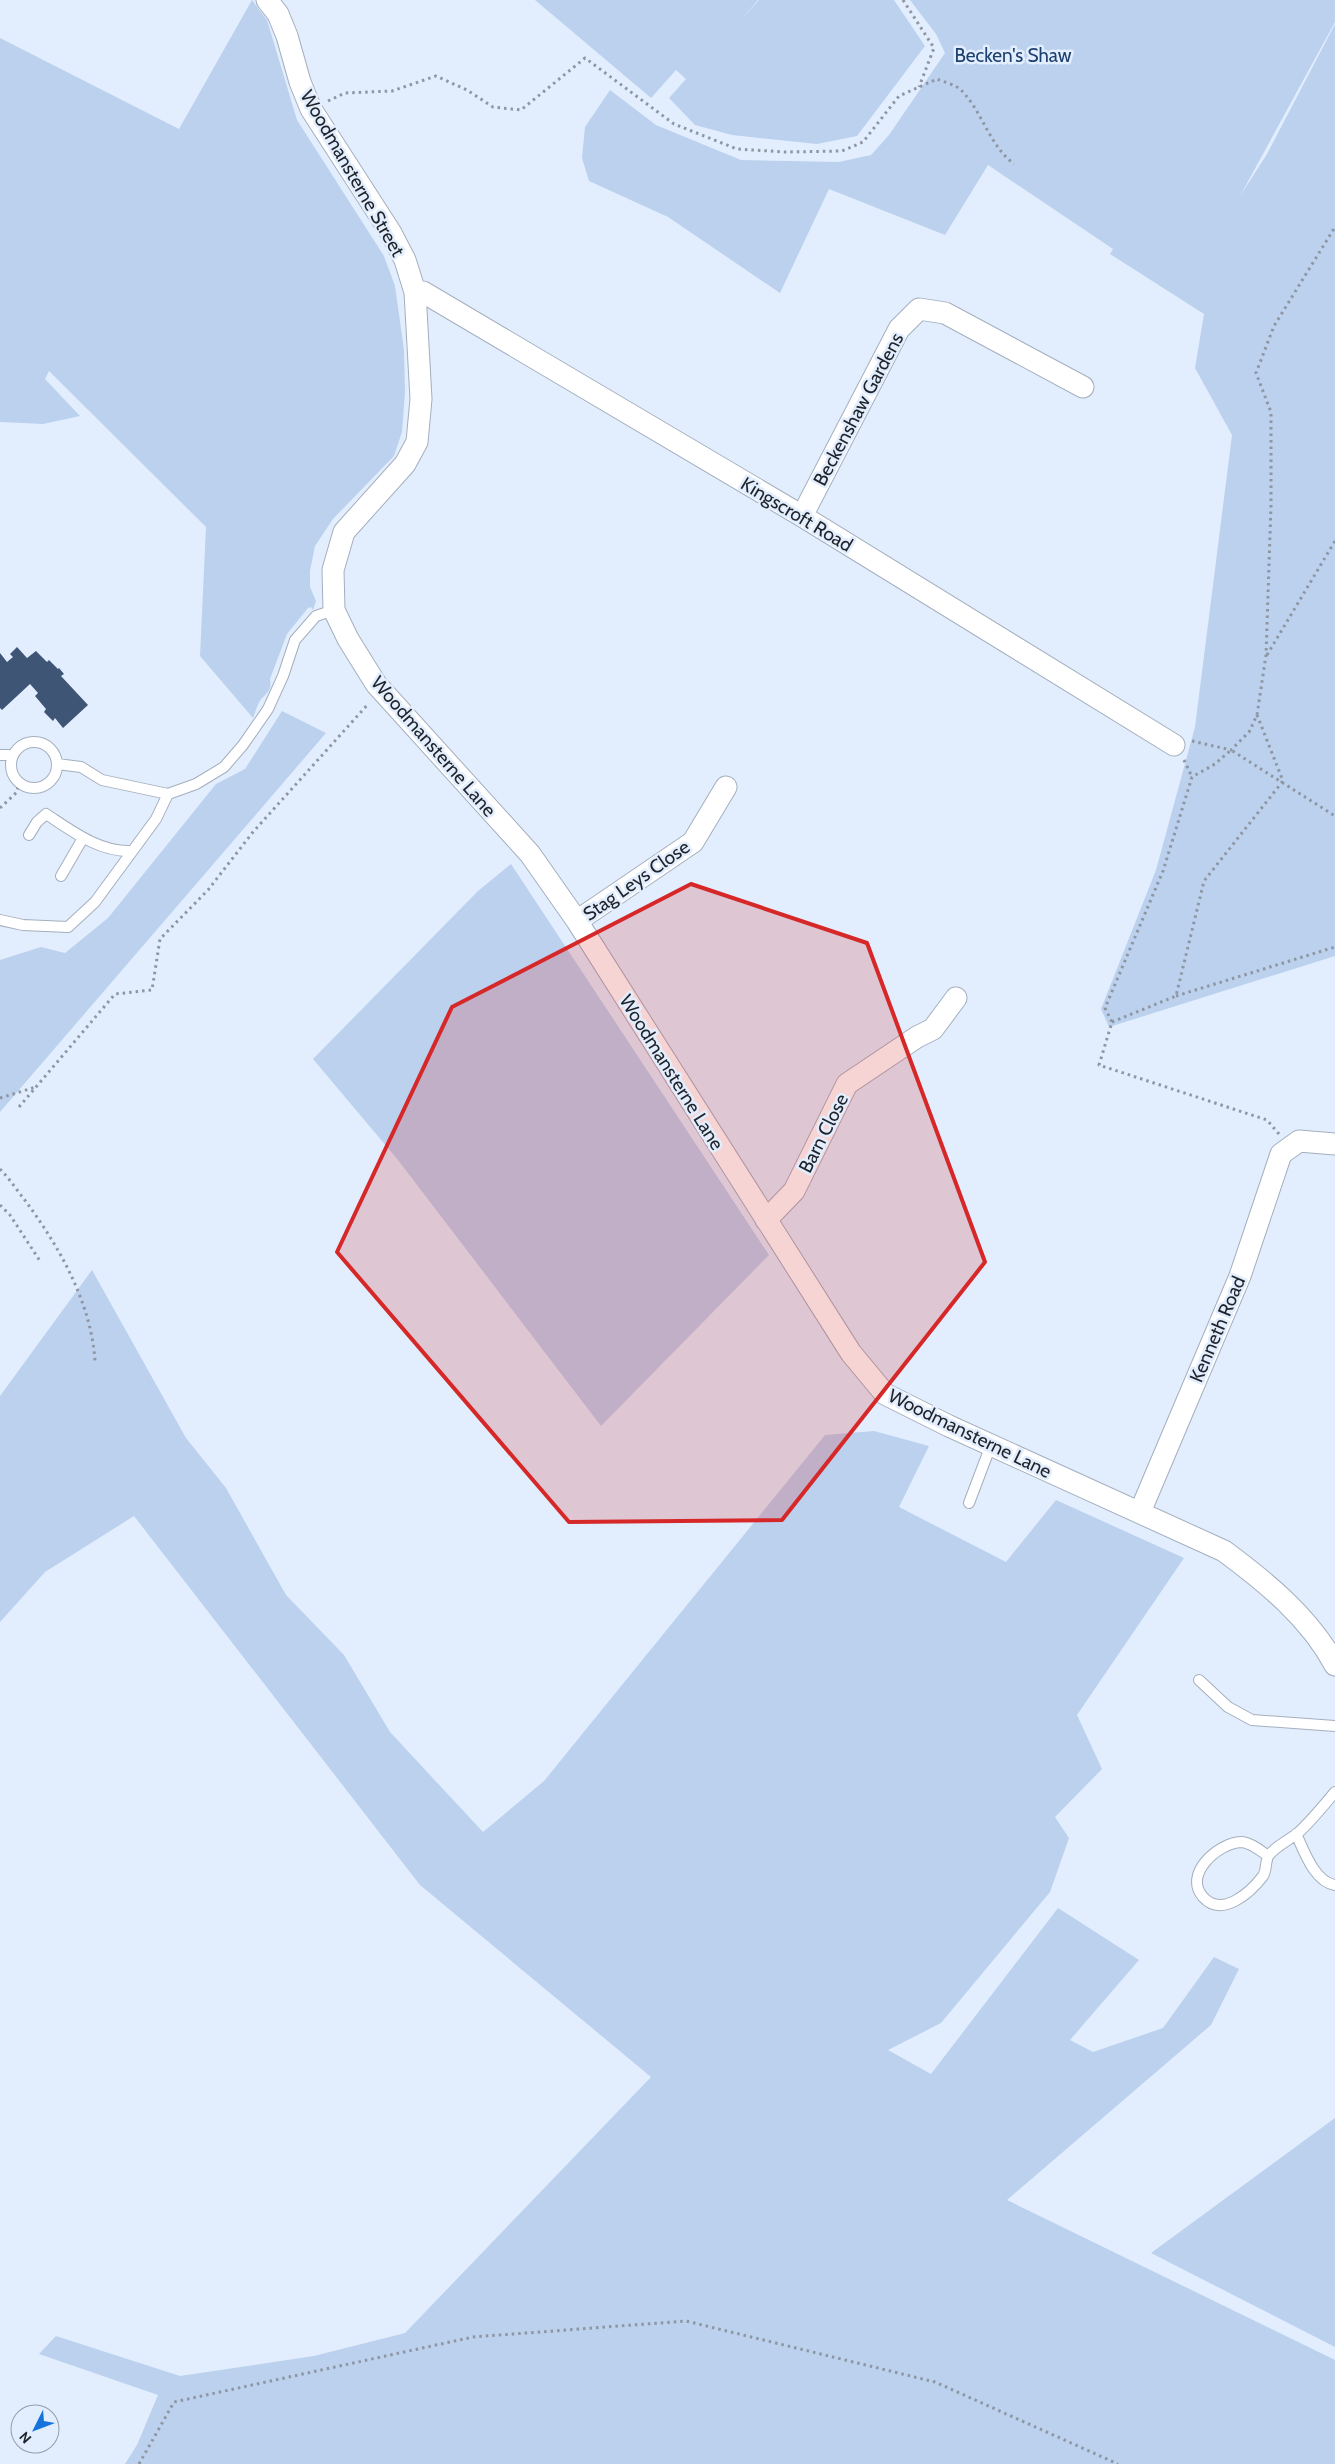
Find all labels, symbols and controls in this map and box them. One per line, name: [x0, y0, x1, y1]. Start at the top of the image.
park label: Becken's Shaw: [955, 44, 1072, 67]
street label: Woodmansterne Street: [295, 86, 410, 261]
street label: Beckenshaw Gardens: [808, 329, 908, 490]
street label: Kingscroft Road: [737, 472, 857, 557]
street label: Woodmansterne Lane: [366, 671, 501, 821]
street label: Stag Leys Close: [579, 835, 694, 926]
street label: Woodmansterne Lane: [614, 990, 729, 1154]
street label: Barn Close: [794, 1090, 853, 1177]
street label: Kenneth Road: [1185, 1273, 1250, 1386]
street label: Woodmansterne Lane: [884, 1384, 1055, 1483]
north arrow: [10, 2404, 60, 2454]
text: N: [15, 2428, 35, 2447]

